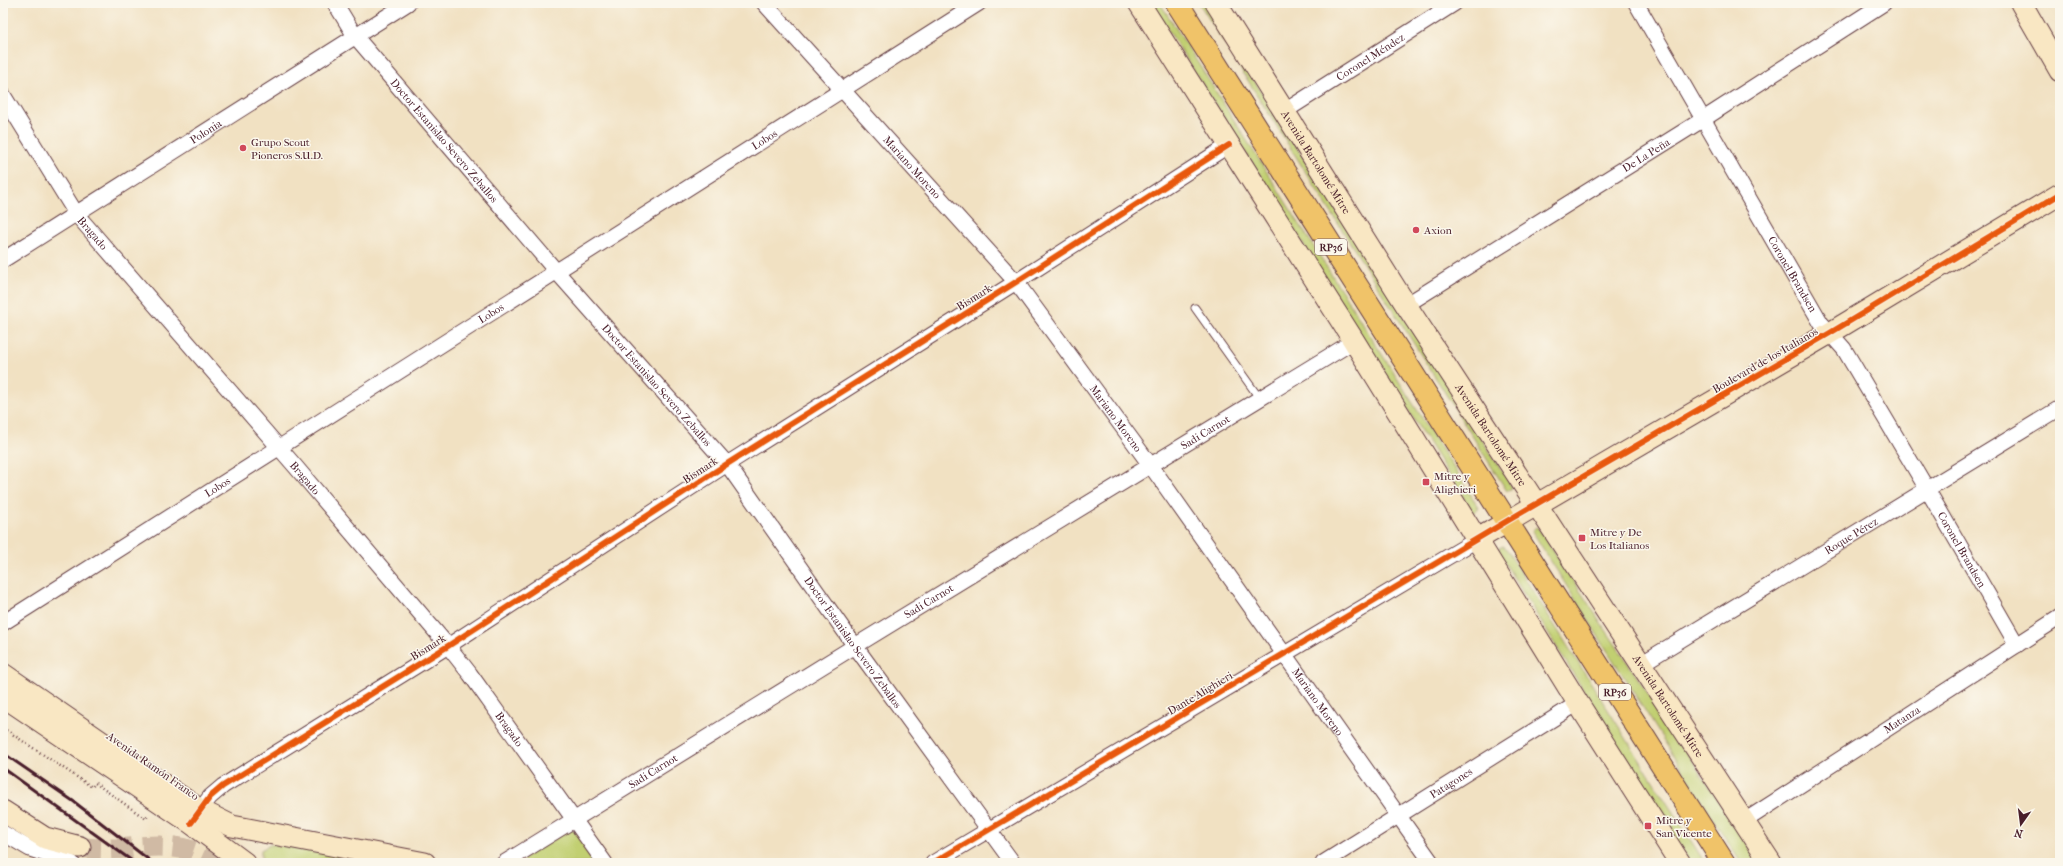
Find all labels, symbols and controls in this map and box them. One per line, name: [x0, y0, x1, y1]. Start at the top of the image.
street label: Coronel Méndez: [1334, 31, 1407, 84]
street label: Doctor Estanislao Severo Zeballos: [387, 76, 500, 205]
street label: Avenida Bartolomé Mitre: [1278, 107, 1353, 217]
street label: Polonia: [188, 116, 225, 147]
street label: Lobos: [749, 127, 780, 153]
street label: Mariano Moreno: [880, 133, 944, 202]
street label: De La Peña: [1620, 135, 1673, 175]
place label: Grupo Scout Pioneros S.U.D.: [251, 136, 323, 162]
marker: Grupo Scout Pioneros S.U.D.: [238, 143, 248, 153]
street label: Bragado: [75, 214, 111, 253]
place label: Axion: [1423, 224, 1453, 237]
marker: Axion: [1411, 225, 1421, 235]
street label: Coronel Brandsen: [1765, 234, 1820, 315]
road number: RP36: [1315, 239, 1347, 255]
street label: Bismark: [954, 281, 995, 313]
street label: Lobos: [476, 301, 506, 326]
street label: Doctor Estanislao Severo Zeballos: [599, 322, 714, 449]
street label: Boulevard de los Italianos: [1710, 325, 1820, 396]
street label: Avenida Bartolomé Mitre: [1452, 381, 1529, 489]
street label: Mariano Moreno: [1087, 383, 1145, 455]
street label: Sadi Carnot: [1178, 412, 1232, 452]
street label: Bismark: [680, 454, 720, 486]
street label: Bragado: [287, 459, 323, 498]
place label: Mitre y Alighieri: [1433, 470, 1477, 496]
street label: Lobos: [203, 474, 233, 500]
marker: Mitre y Alighieri: [1421, 477, 1431, 487]
street label: Coronel Brandsen: [1935, 510, 1989, 591]
street label: Roque Pérez: [1822, 515, 1880, 557]
place label: Mitre y De Los Italianos: [1590, 526, 1649, 552]
marker: Mitre y De Los Italianos: [1577, 533, 1587, 543]
street label: Doctor Estanislao Severo Zeballos: [801, 574, 904, 711]
street label: Sadi Carnot: [902, 581, 956, 621]
street label: Bismark: [408, 631, 449, 663]
street label: Avenida Bartolomé Mitre: [1629, 652, 1706, 760]
street label: Mariano Moreno: [1289, 666, 1346, 739]
street label: Dante Alighieri: [1165, 669, 1236, 718]
road number: RP36: [1599, 684, 1631, 700]
street label: Matanza: [1881, 703, 1923, 736]
street label: Bragado: [492, 710, 526, 750]
street label: Avenida Ramón Franco: [103, 729, 202, 803]
street label: Sadi Carnot: [626, 751, 680, 791]
street label: Patagones: [1427, 765, 1475, 801]
north arrow: [2001, 804, 2041, 844]
place label: Mitre y San Vicente: [1656, 814, 1712, 840]
marker: Mitre y San Vicente: [1643, 821, 1653, 831]
text: N: [2012, 826, 2024, 841]

